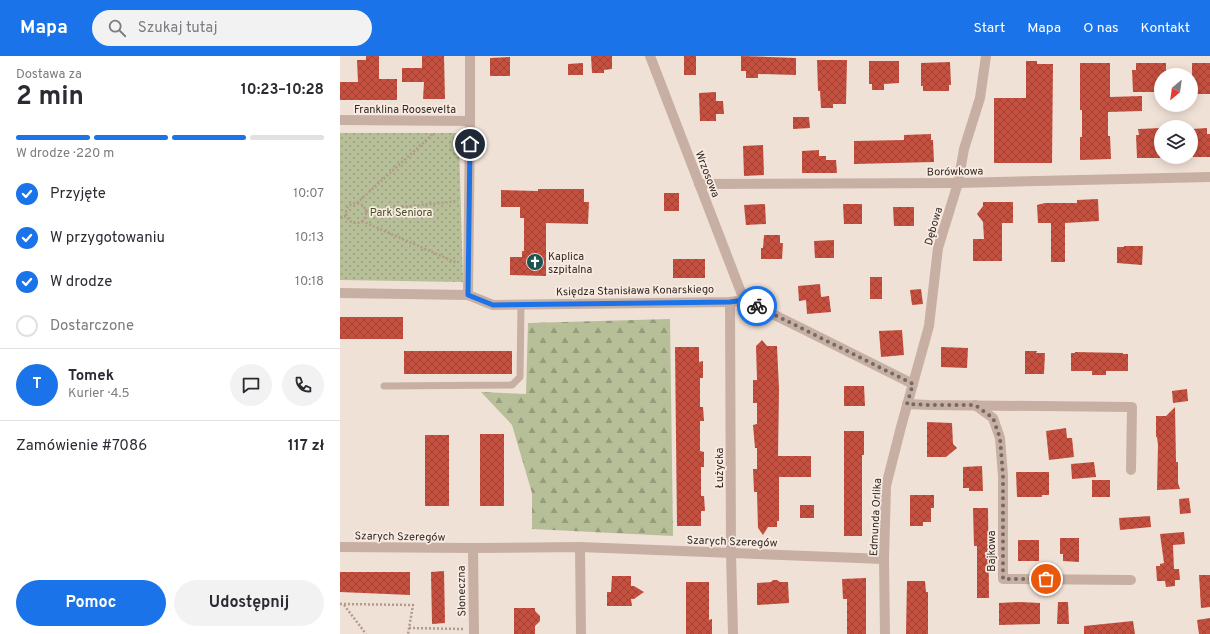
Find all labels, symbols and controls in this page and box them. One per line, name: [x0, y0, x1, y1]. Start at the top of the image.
search box: [92, 10, 372, 46]
text: Mapa: [20, 16, 68, 40]
icon: search: [106, 17, 128, 39]
text: Szukaj tutaj: [138, 19, 217, 38]
text: Start: [973, 20, 1005, 37]
text: Mapa: [1027, 20, 1061, 37]
text: O nas: [1083, 20, 1119, 37]
text: Kontakt: [1141, 20, 1190, 37]
text: Dostawa za: [16, 67, 82, 83]
north arrow: [1154, 68, 1198, 112]
map controls: [1154, 68, 1198, 164]
text: 2 min: [16, 81, 84, 114]
text: 10:23–10:28: [241, 81, 324, 100]
street label: Franklina Roosevelta: [354, 103, 456, 117]
button: layers: [1154, 120, 1198, 164]
pin: [453, 127, 487, 161]
icon: home: [459, 133, 481, 155]
text: W drodze · 220 m: [16, 146, 114, 162]
street label: Wrzosowa: [692, 149, 722, 200]
street label: Borówkowa: [927, 165, 984, 179]
icon: check: [16, 183, 38, 205]
text: Przyjęte: [50, 185, 106, 204]
text: 10:07: [293, 186, 324, 202]
street label: Dębowa: [922, 205, 946, 247]
park label: Park Seniora: [370, 206, 433, 220]
icon: check: [16, 227, 38, 249]
text: W przygotowaniu: [50, 229, 165, 248]
text: 10:13: [295, 230, 324, 246]
place label: Kaplica szpitalna: [548, 250, 593, 277]
church icon: Kaplica szpitalna: [525, 252, 545, 272]
icon: check: [16, 271, 38, 293]
text: W drodze: [50, 273, 112, 292]
text: 10:18: [295, 274, 324, 290]
street label: Księdza Stanisława Konarskiego: [556, 283, 714, 299]
courier: [737, 286, 777, 326]
icon: bike: [746, 295, 768, 317]
text: Dostarczone: [50, 317, 134, 336]
button: chat: [230, 364, 272, 406]
button: phone: [282, 364, 324, 406]
text: Tomek: [68, 367, 114, 386]
text: T: [32, 375, 42, 394]
text: Kurier · 4.5: [68, 386, 130, 402]
text: Zamówienie #7086: [16, 437, 147, 456]
text: 117 zł: [288, 437, 324, 456]
street label: Łużycka: [713, 448, 727, 488]
street label: Edmunda Orlika: [867, 477, 885, 556]
street label: Szarych Szeregów: [354, 529, 446, 545]
street label: Bajkowa: [985, 530, 999, 572]
street label: Szarych Szeregów: [686, 533, 778, 551]
pin: [1029, 562, 1063, 596]
street label: Słoneczna: [455, 565, 469, 617]
icon: bag: [1035, 568, 1057, 590]
button: Pomoc: [16, 580, 166, 626]
button: Udostępnij: [174, 580, 324, 626]

